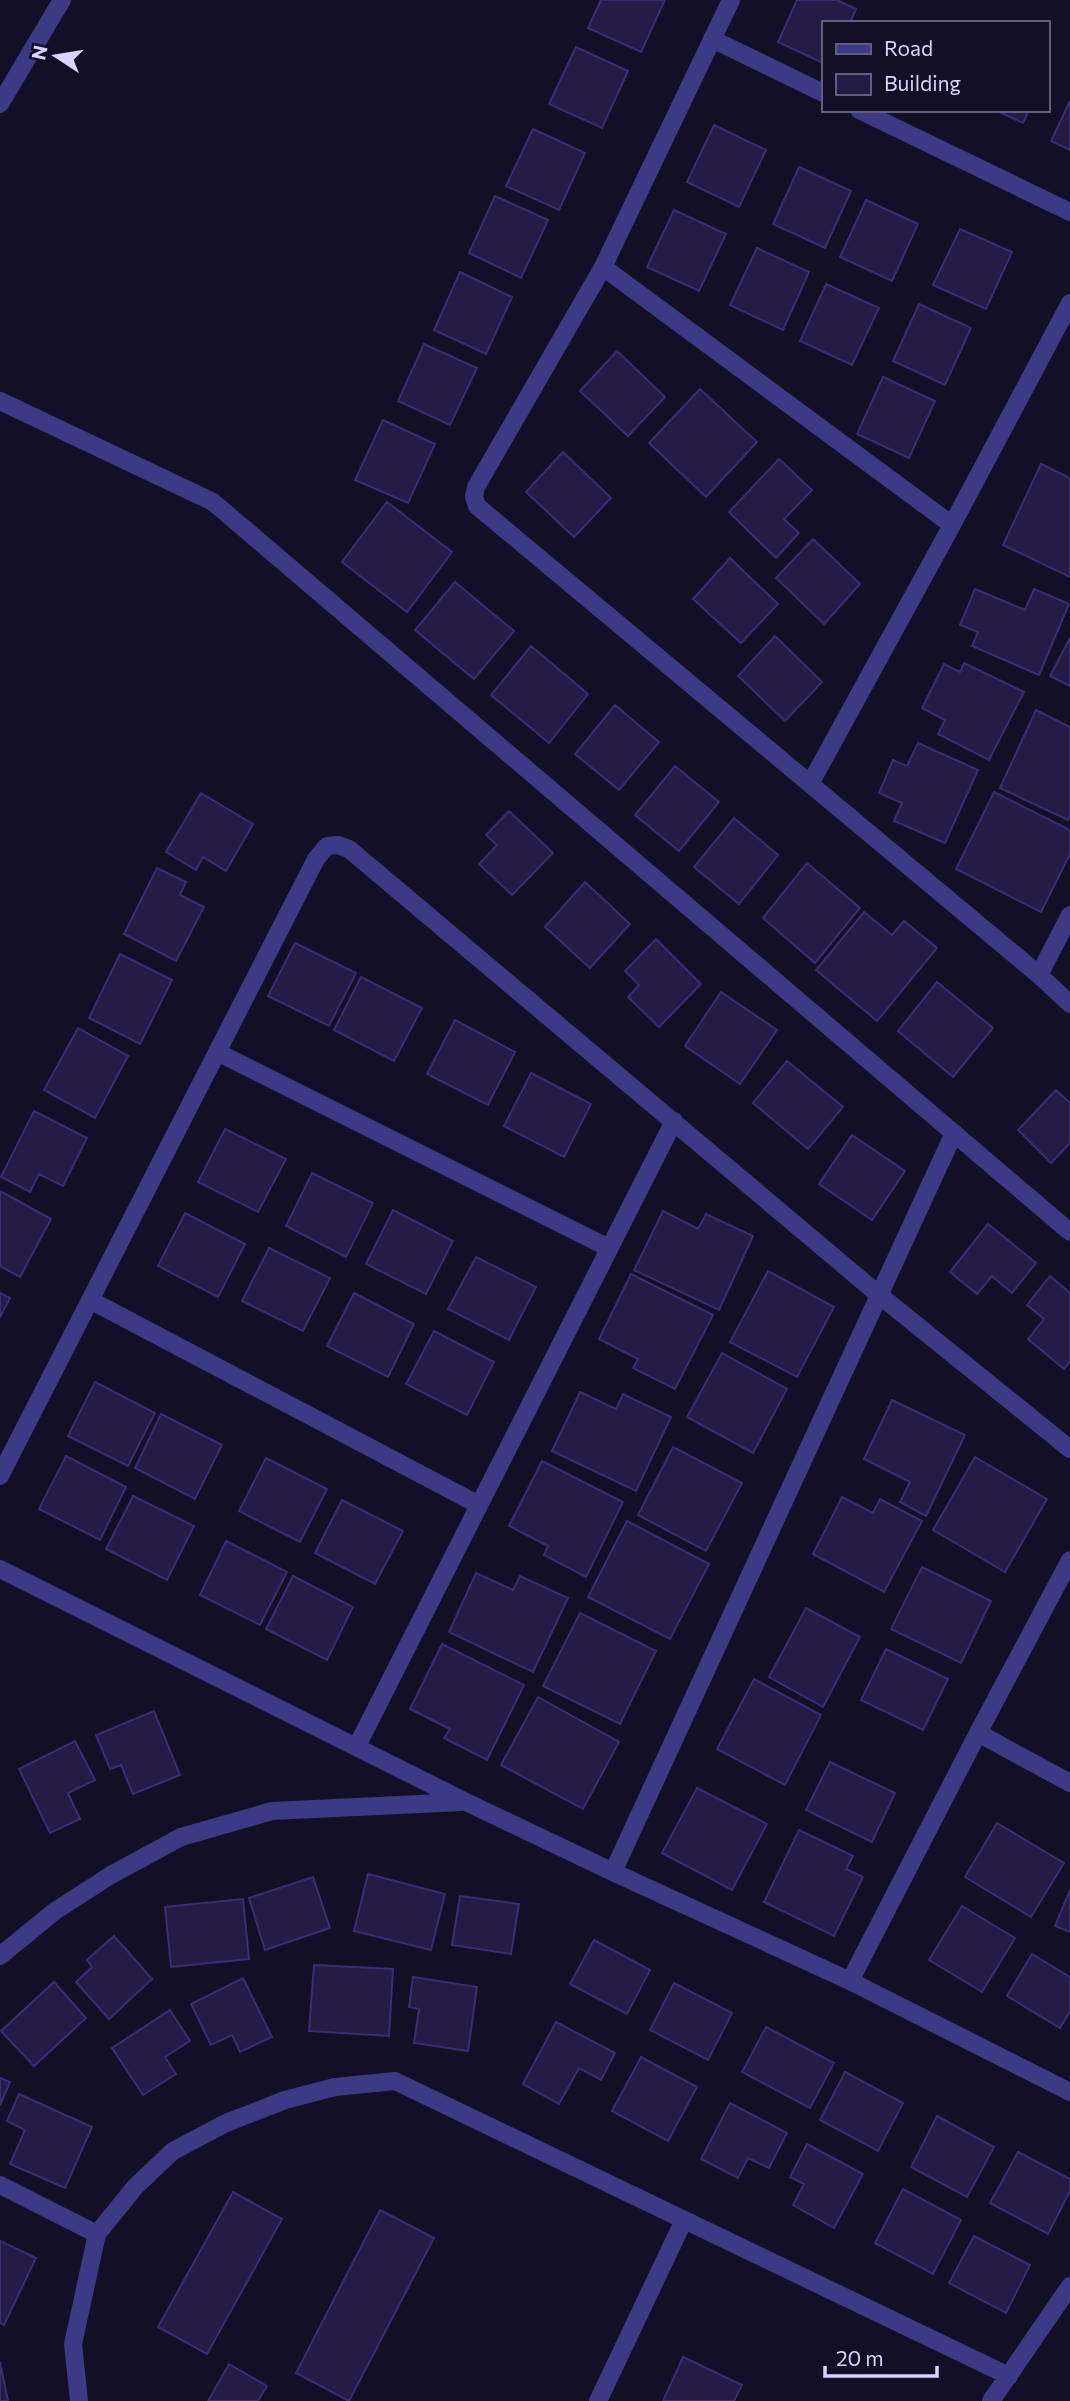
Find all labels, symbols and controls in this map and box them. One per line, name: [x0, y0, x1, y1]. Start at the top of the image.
north arrow: [21, 21, 91, 91]
legend: [822, 21, 1049, 112]
text: Road: [884, 35, 933, 60]
text: N: [26, 43, 52, 62]
text: Building: [884, 70, 961, 95]
scale bar: [825, 2334, 937, 2378]
text: 20 m: [836, 2345, 884, 2370]

